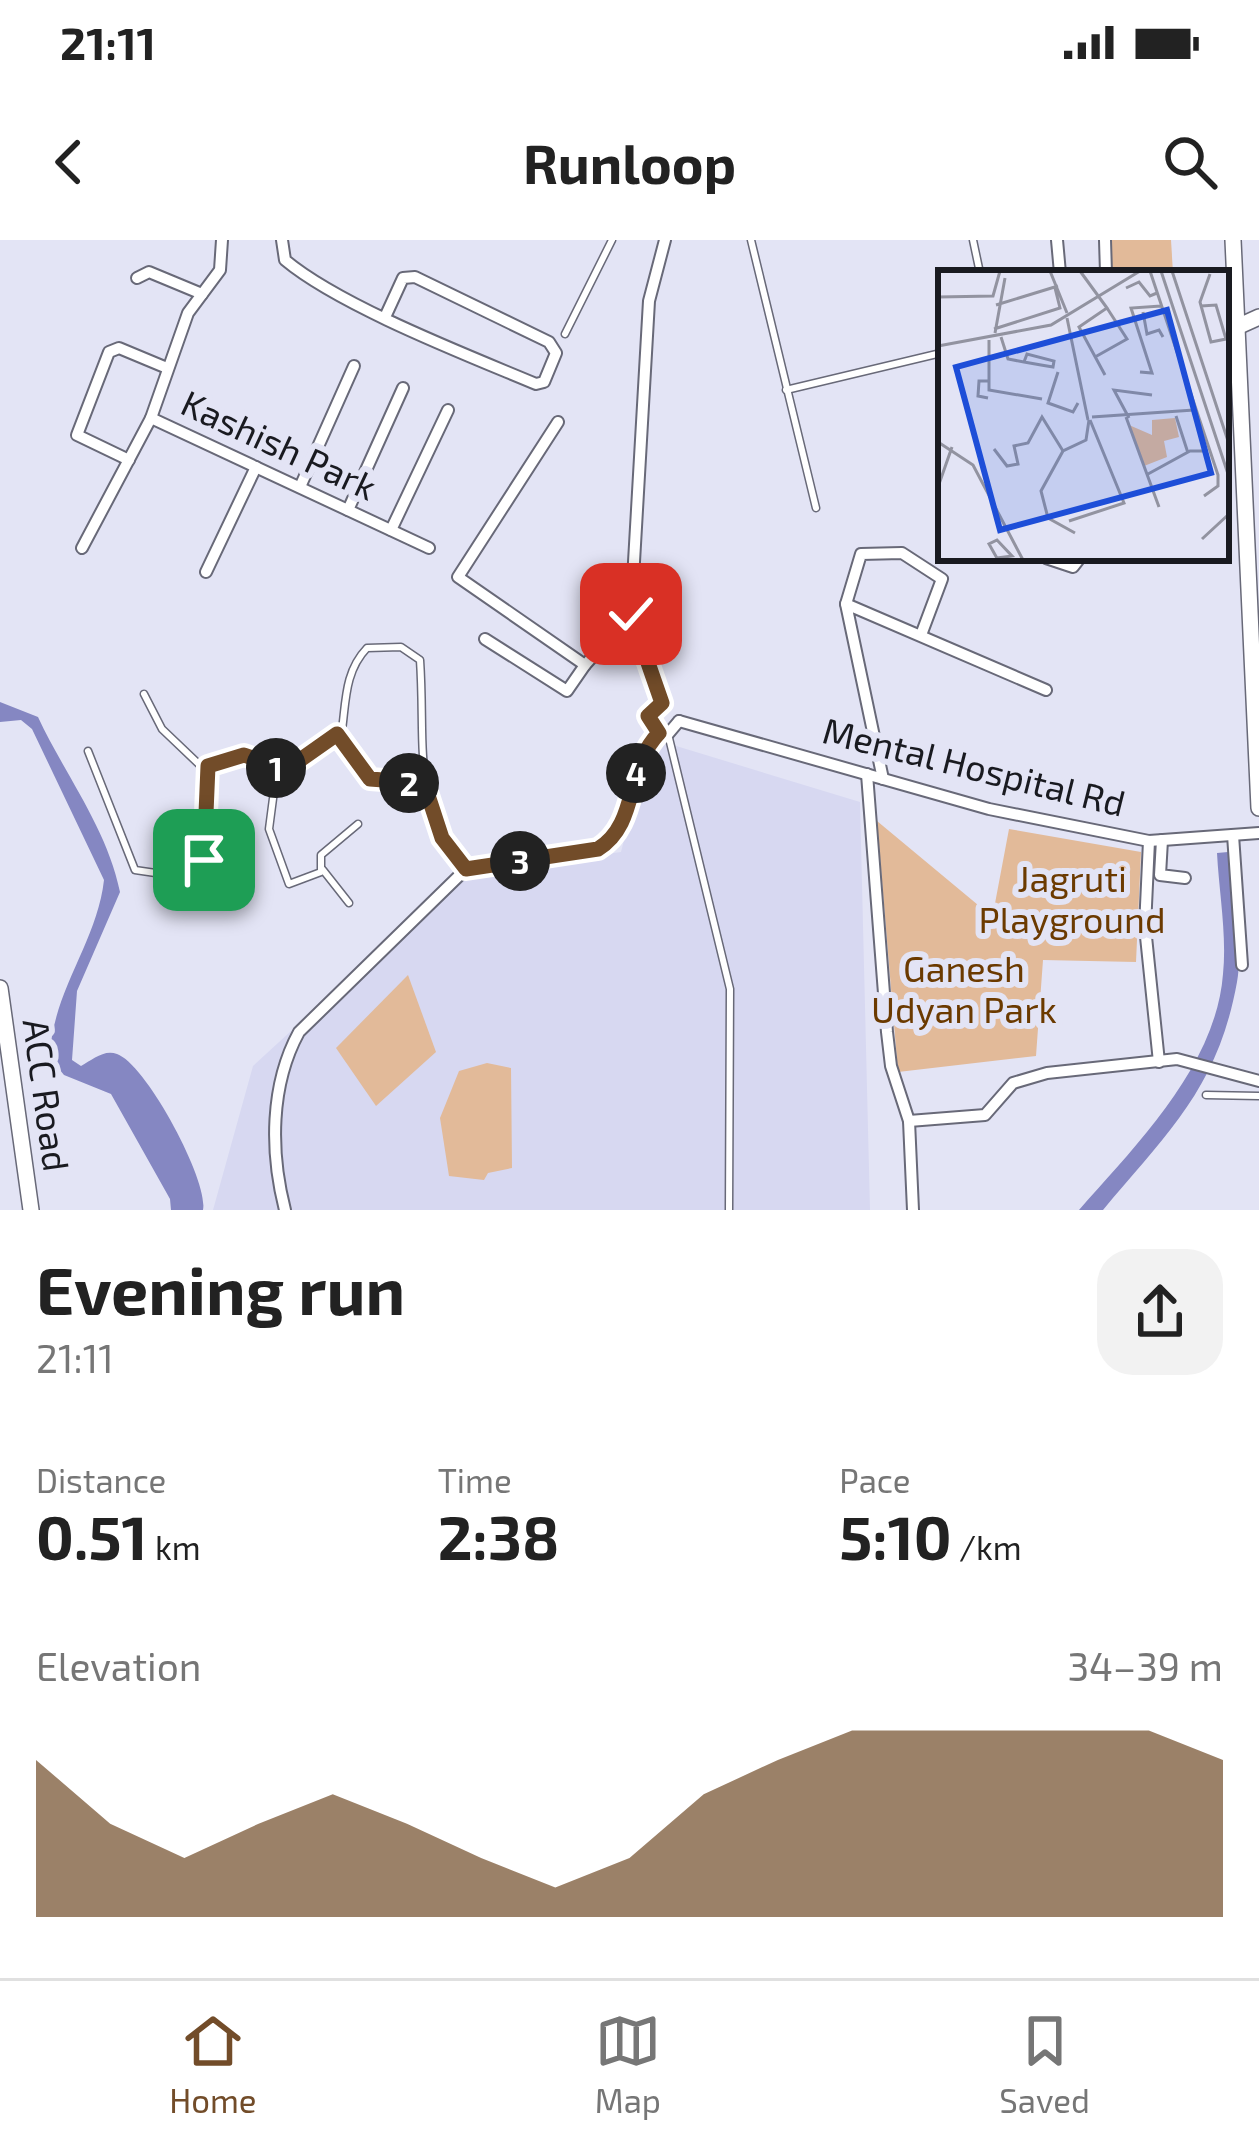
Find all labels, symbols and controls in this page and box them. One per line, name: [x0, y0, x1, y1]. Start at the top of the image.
text: 21:11: [60, 15, 156, 69]
icon: back: [36, 129, 102, 195]
icon: search: [1157, 129, 1223, 195]
text: Runloop: [523, 130, 736, 195]
inset map: [938, 270, 1229, 561]
street label: Kashish Park: [175, 380, 384, 508]
pin: [580, 563, 682, 665]
icon: check: [598, 581, 664, 647]
street label: Mental Hospital Rd: [819, 707, 1130, 824]
pin: 1: [246, 738, 306, 798]
pin: 4: [606, 743, 666, 803]
text: 1: [269, 748, 283, 788]
pin: 2: [379, 753, 439, 813]
text: 4: [625, 753, 647, 793]
text: 2: [399, 763, 419, 803]
pin: [153, 809, 255, 911]
icon: arrive: [171, 827, 237, 893]
pin: 3: [490, 831, 550, 891]
text: 3: [511, 841, 529, 881]
park label: Jagruti Playground: [978, 856, 1166, 940]
park label: Ganesh Udyan Park: [871, 946, 1057, 1030]
street label: ACC Road: [15, 1016, 79, 1174]
text: Evening run: [36, 1249, 405, 1328]
button: share: [1097, 1249, 1223, 1375]
text: 21:11: [36, 1334, 114, 1381]
text: Distance: [36, 1460, 166, 1500]
text: Time: [438, 1460, 512, 1500]
text: Pace: [839, 1460, 910, 1500]
text: 0.51: [36, 1500, 148, 1572]
text: 2:38: [438, 1500, 559, 1572]
text: 5:10: [839, 1500, 952, 1572]
text: km: [148, 1527, 201, 1567]
text: /km: [952, 1527, 1022, 1567]
text: Elevation: [36, 1642, 201, 1689]
text: 34–39 m: [1067, 1642, 1223, 1689]
tab: Home: [169, 2008, 257, 2120]
tab: Map: [595, 2008, 661, 2120]
tab: Saved: [999, 2008, 1090, 2120]

